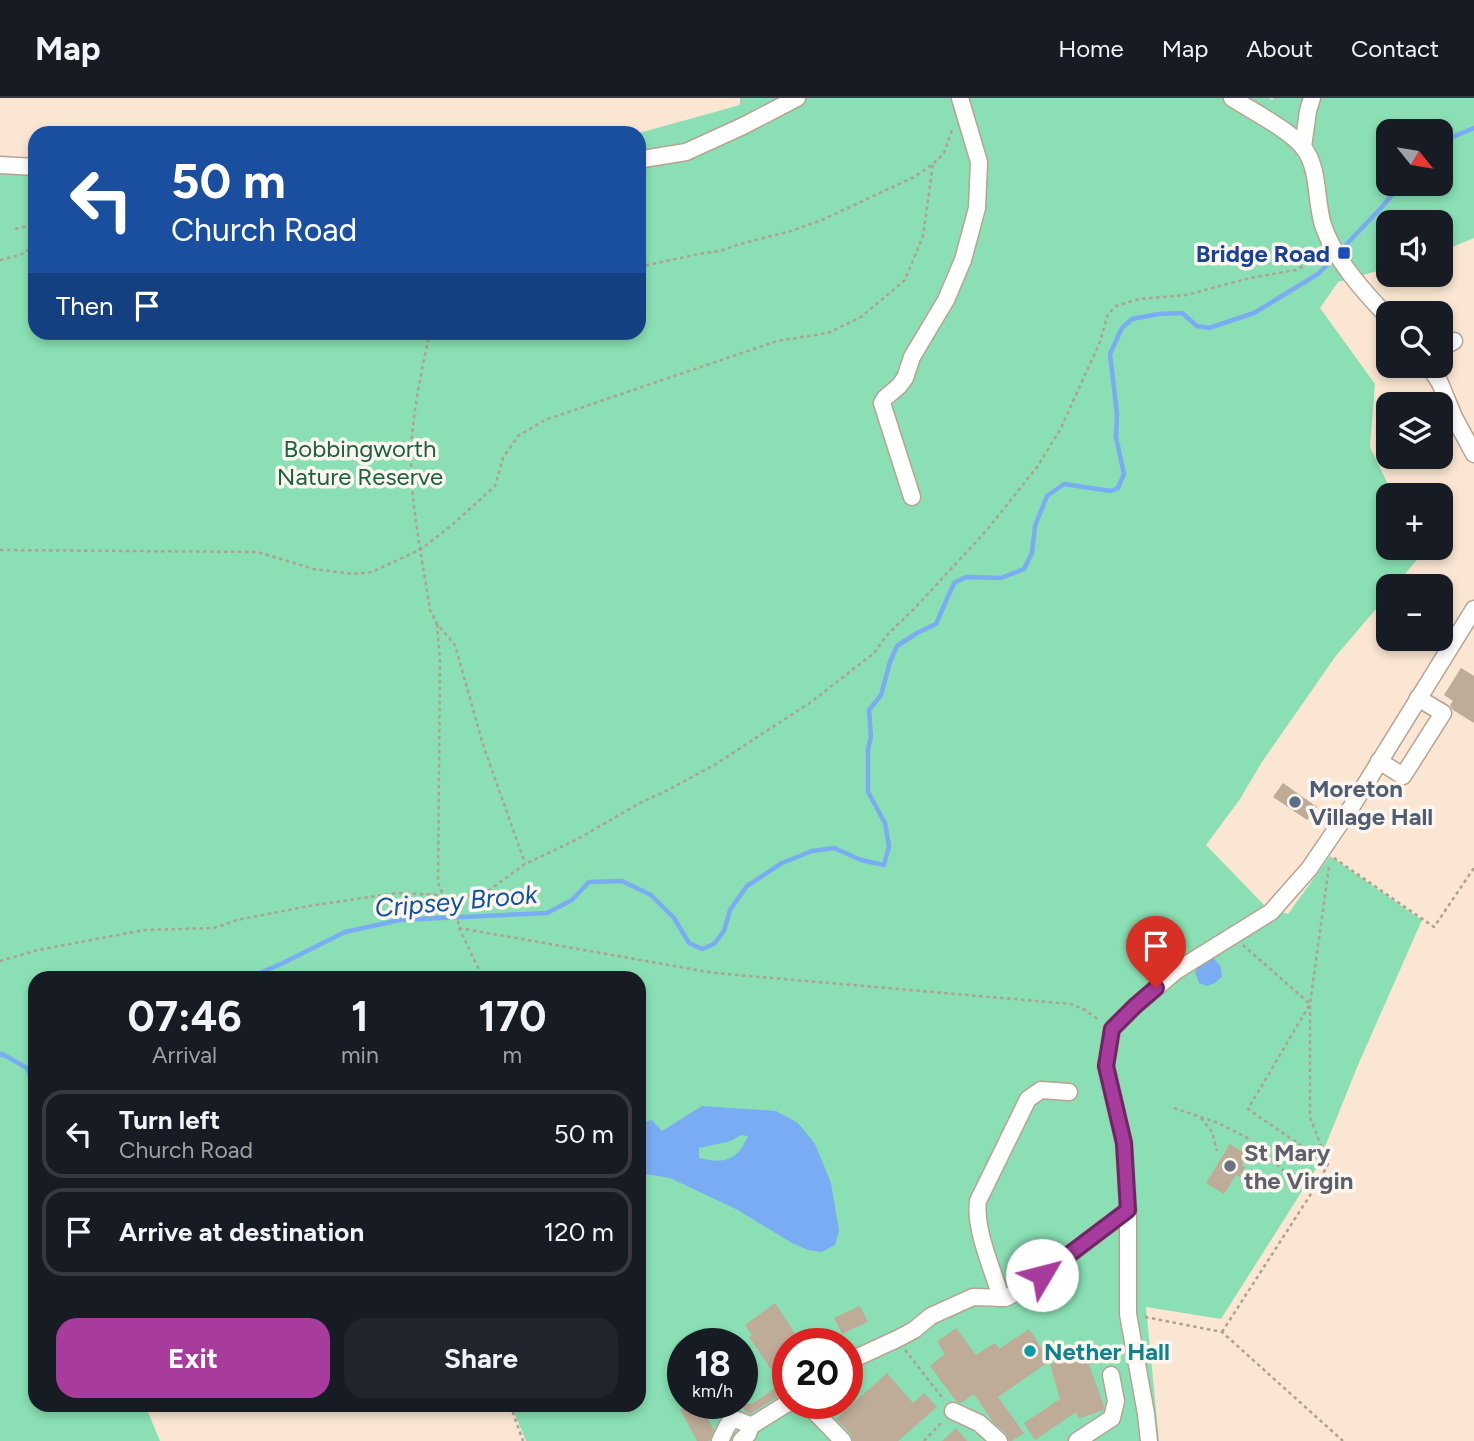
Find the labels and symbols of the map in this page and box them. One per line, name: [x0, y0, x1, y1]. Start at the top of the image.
north arrow: [1376, 119, 1452, 196]
place label: Bridge Road: [1196, 239, 1330, 268]
marker: Bridge Road: [1336, 245, 1352, 261]
park label: Bobbingworth Nature Reserve: [277, 434, 443, 491]
place label: Moreton Village Hall: [1309, 774, 1433, 831]
marker: Moreton Village Hall: [1287, 794, 1303, 810]
water label: Cripsey Brook: [373, 878, 540, 924]
pin: [1126, 916, 1186, 988]
place label: St Mary the Virgin: [1244, 1138, 1353, 1195]
marker: St Mary the Virgin: [1222, 1158, 1238, 1174]
position arrow: [1005, 1238, 1079, 1312]
speed limit sign: 20: [772, 1328, 863, 1419]
place label: Nether Hall: [1044, 1337, 1170, 1366]
marker: Nether Hall: [1022, 1343, 1038, 1359]

